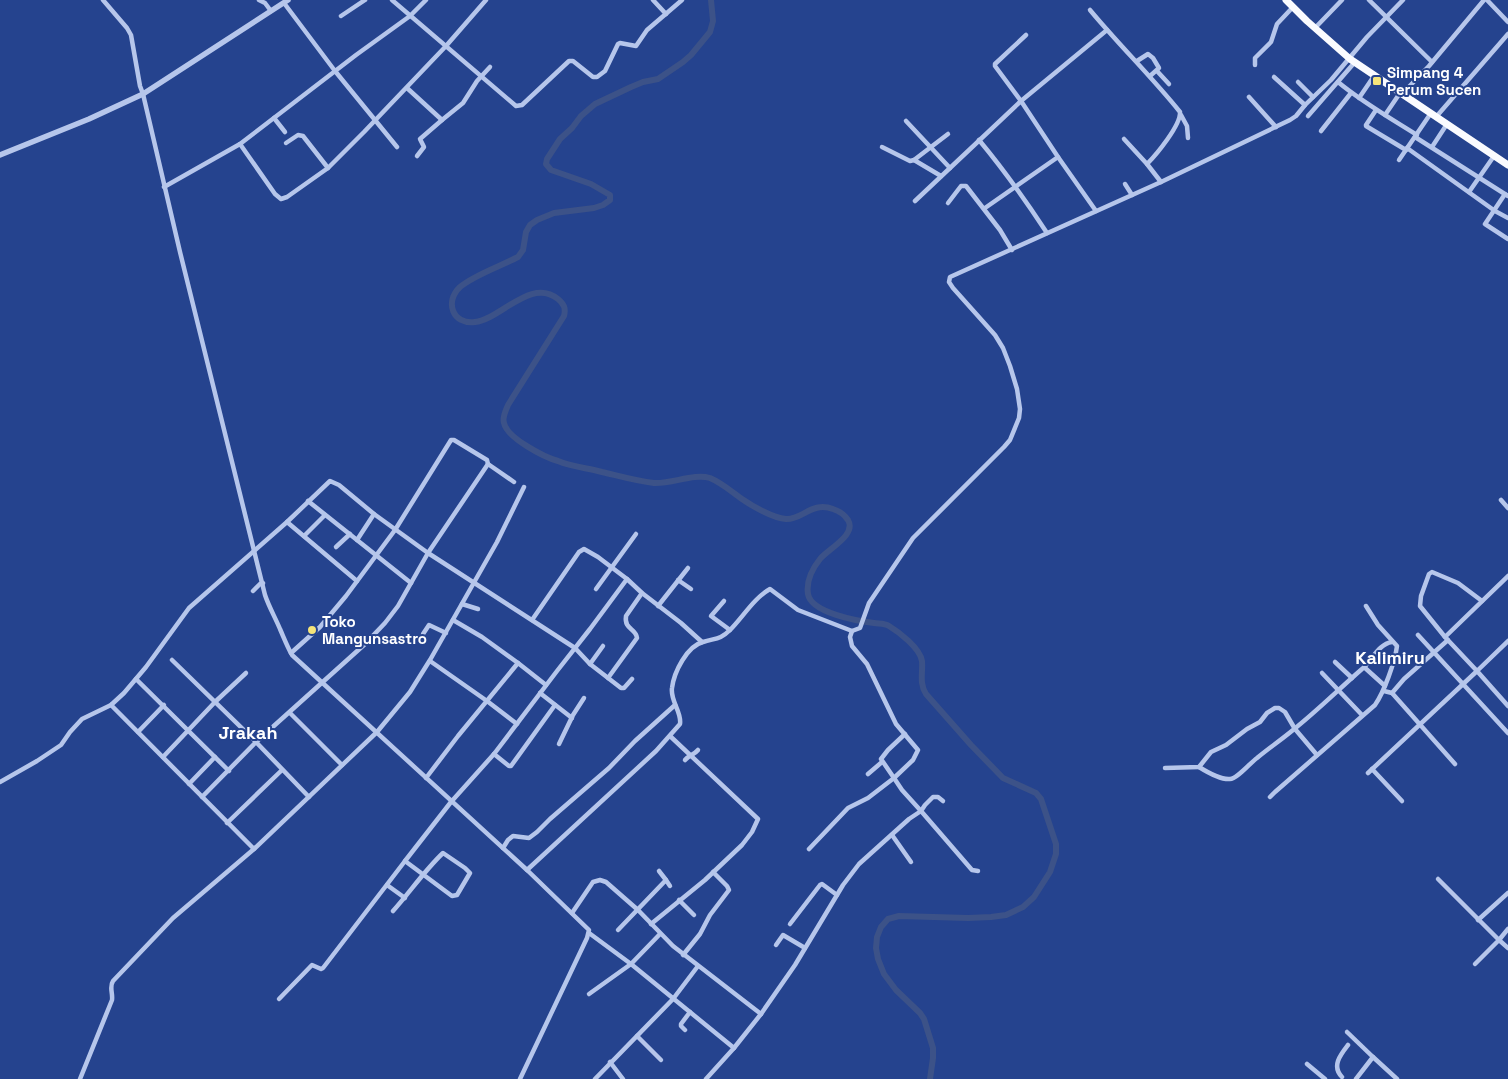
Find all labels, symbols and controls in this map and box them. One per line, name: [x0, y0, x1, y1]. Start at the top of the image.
place label: Simpang 4 Perum Sucen: [1387, 63, 1481, 99]
marker: Simpang 4 Perum Sucen: [1371, 75, 1383, 87]
place label: Toko Mangunsastro: [322, 612, 427, 648]
marker: Toko Mangunsastro: [306, 624, 318, 636]
district label: Kalimiru: [1355, 646, 1425, 669]
district label: Jrakah: [218, 721, 278, 744]

